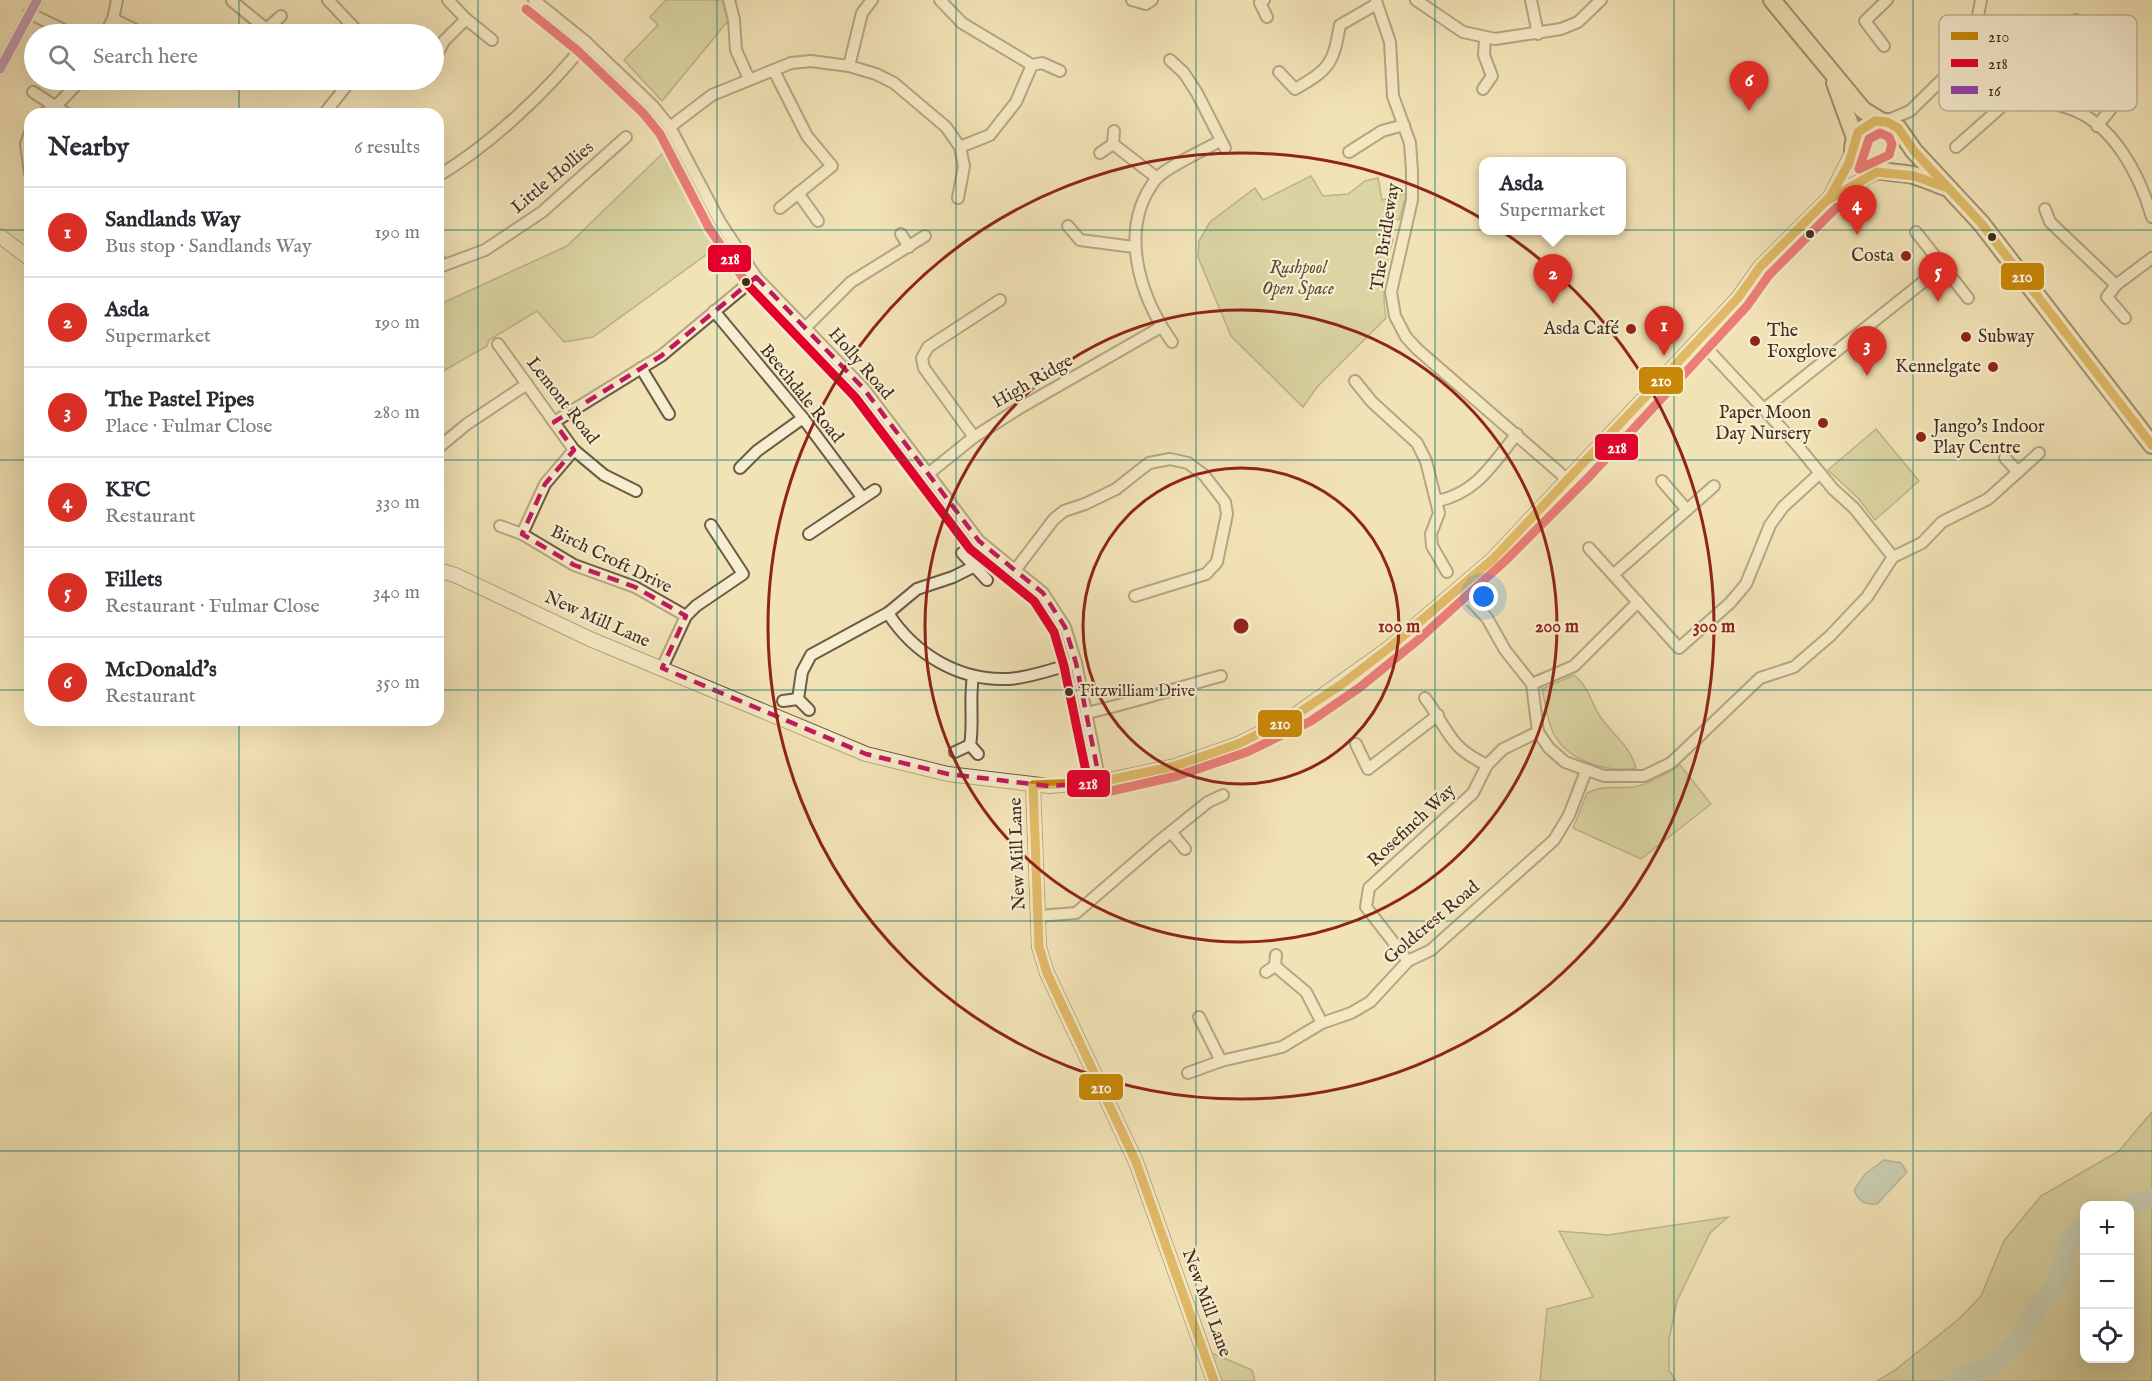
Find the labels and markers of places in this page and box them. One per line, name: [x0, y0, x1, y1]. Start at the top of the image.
pin: 6: [1730, 62, 1768, 111]
pin: 4: [1838, 186, 1876, 235]
unlabelled marker: [1804, 228, 1816, 240]
unlabelled marker: [1986, 231, 1998, 243]
place label: Costa: [1851, 245, 1894, 268]
marker: Costa: [1899, 249, 1913, 263]
pin: 5: [1918, 252, 1958, 302]
pin: 2: [1534, 254, 1572, 304]
unlabelled marker: [740, 276, 752, 288]
pin: 1: [1644, 306, 1684, 356]
place label: Asda Café: [1543, 318, 1619, 341]
place label: The Foxglove: [1767, 320, 1837, 364]
marker: Asda Café: [1624, 322, 1638, 336]
pin: 3: [1848, 326, 1886, 376]
place label: Subway: [1978, 326, 2034, 349]
marker: Subway: [1959, 330, 1973, 344]
marker: The Foxglove: [1748, 334, 1762, 348]
place label: Kennelgate: [1895, 356, 1981, 379]
marker: Kennelgate: [1986, 360, 2000, 374]
place label: Paper Moon Day Nursery: [1715, 402, 1811, 446]
marker: Paper Moon Day Nursery: [1816, 416, 1830, 430]
place label: Jango's Indoor Play Centre: [1931, 416, 2045, 460]
marker: Jango's Indoor Play Centre: [1914, 430, 1928, 444]
centre of rings: [1231, 616, 1251, 636]
place label: Fitzwilliam Drive: [1080, 682, 1195, 702]
marker: Fitzwilliam Drive: [1063, 686, 1075, 698]

